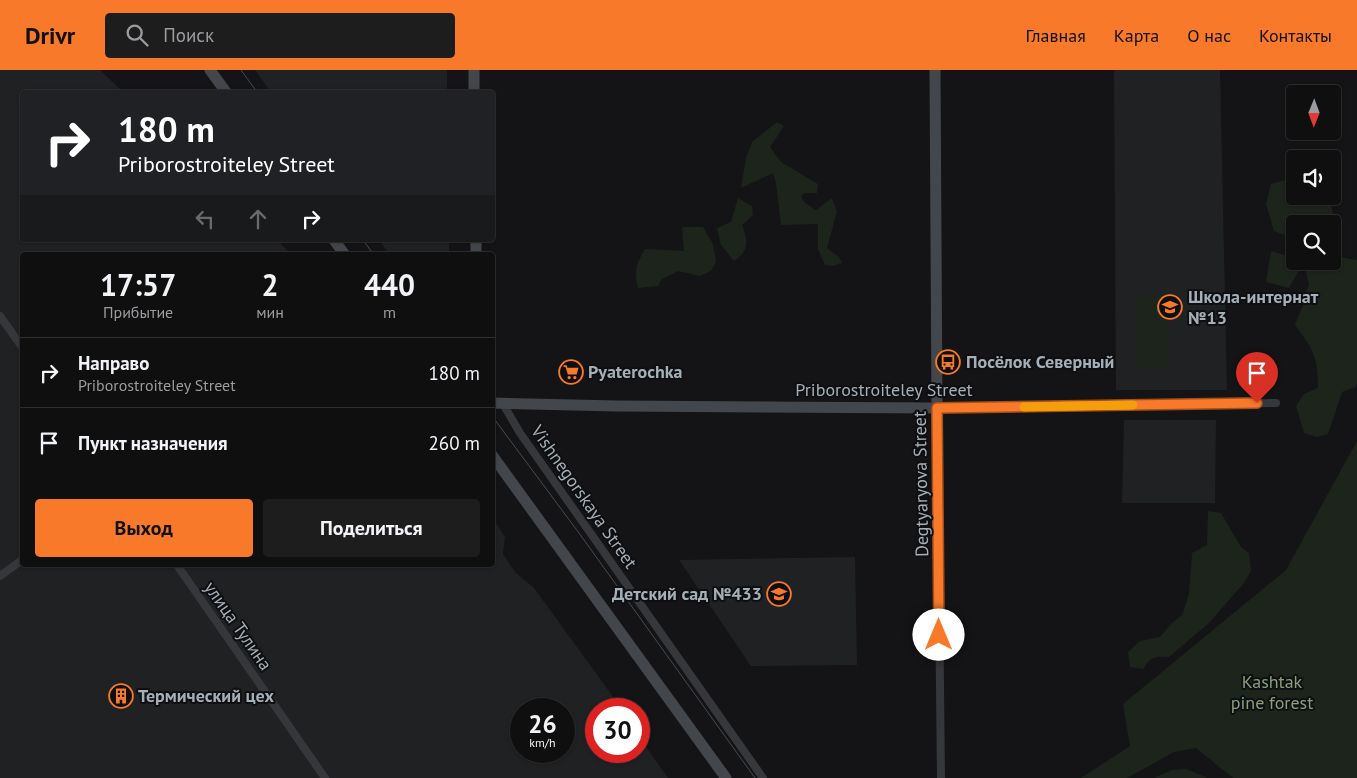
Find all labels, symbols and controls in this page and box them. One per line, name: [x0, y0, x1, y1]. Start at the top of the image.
search box: [105, 13, 455, 58]
text: Drivr: [25, 20, 75, 51]
icon: search: [123, 21, 151, 49]
text: Поиск: [163, 23, 214, 47]
text: Главная: [1025, 24, 1086, 47]
text: Карта: [1114, 24, 1159, 47]
text: О нас: [1187, 24, 1231, 47]
text: Контакты: [1259, 24, 1332, 47]
north arrow: [1286, 85, 1341, 140]
map controls: [1286, 85, 1341, 270]
text: 180 m: [118, 106, 215, 152]
icon: right: [35, 110, 100, 175]
text: Priborostroiteley Street: [118, 150, 335, 178]
button: sound: [1286, 150, 1341, 205]
icon: left: [191, 205, 219, 233]
icon: ahead: [244, 205, 272, 233]
icon: right: [297, 205, 325, 233]
button: search: [1286, 215, 1341, 270]
text: 17:57: [100, 265, 176, 304]
text: 2: [262, 265, 279, 304]
text: 440: [364, 265, 415, 304]
place label: Школа-интернат №13: [1188, 285, 1319, 329]
school or university icon: Школа-интернат №13: [1157, 294, 1183, 320]
text: Прибытие: [103, 302, 173, 322]
text: мин: [256, 302, 284, 322]
text: m: [383, 302, 396, 322]
bus stop icon: Посёлок Северный: [935, 349, 961, 375]
place label: Посёлок Северный: [966, 350, 1114, 373]
text: Направо: [78, 351, 149, 375]
pin: [1236, 352, 1278, 403]
icon: right: [35, 359, 63, 387]
supermarket icon: Pyaterochka: [558, 359, 584, 385]
icon: arrive: [1243, 359, 1271, 387]
place label: Pyaterochka: [588, 360, 683, 383]
text: 180 m: [428, 361, 480, 385]
text: Priborostroiteley Street: [78, 375, 236, 395]
street label: Priborostroiteley Street: [795, 378, 973, 401]
street label: Degtyaryova Street: [908, 411, 933, 557]
street label: Vishnegorskaya Street: [526, 420, 643, 573]
icon: arrive: [35, 429, 63, 457]
text: Пункт назначения: [78, 431, 228, 455]
text: 260 m: [428, 431, 480, 455]
button: Выход: [35, 499, 253, 557]
button: Поделиться: [263, 499, 480, 557]
street label: улица Тулина: [199, 577, 277, 675]
school or university icon: Детский сад №433: [766, 581, 792, 607]
place label: Детский сад №433: [612, 582, 762, 605]
position arrow: [912, 608, 964, 660]
park label: Kashtak pine forest: [1231, 670, 1313, 714]
building icon: Термический цех: [108, 683, 134, 709]
place label: Термический цех: [138, 684, 275, 707]
speed limit sign: 30: [585, 698, 650, 763]
text: 26: [528, 708, 557, 740]
text: km/h: [529, 735, 556, 750]

